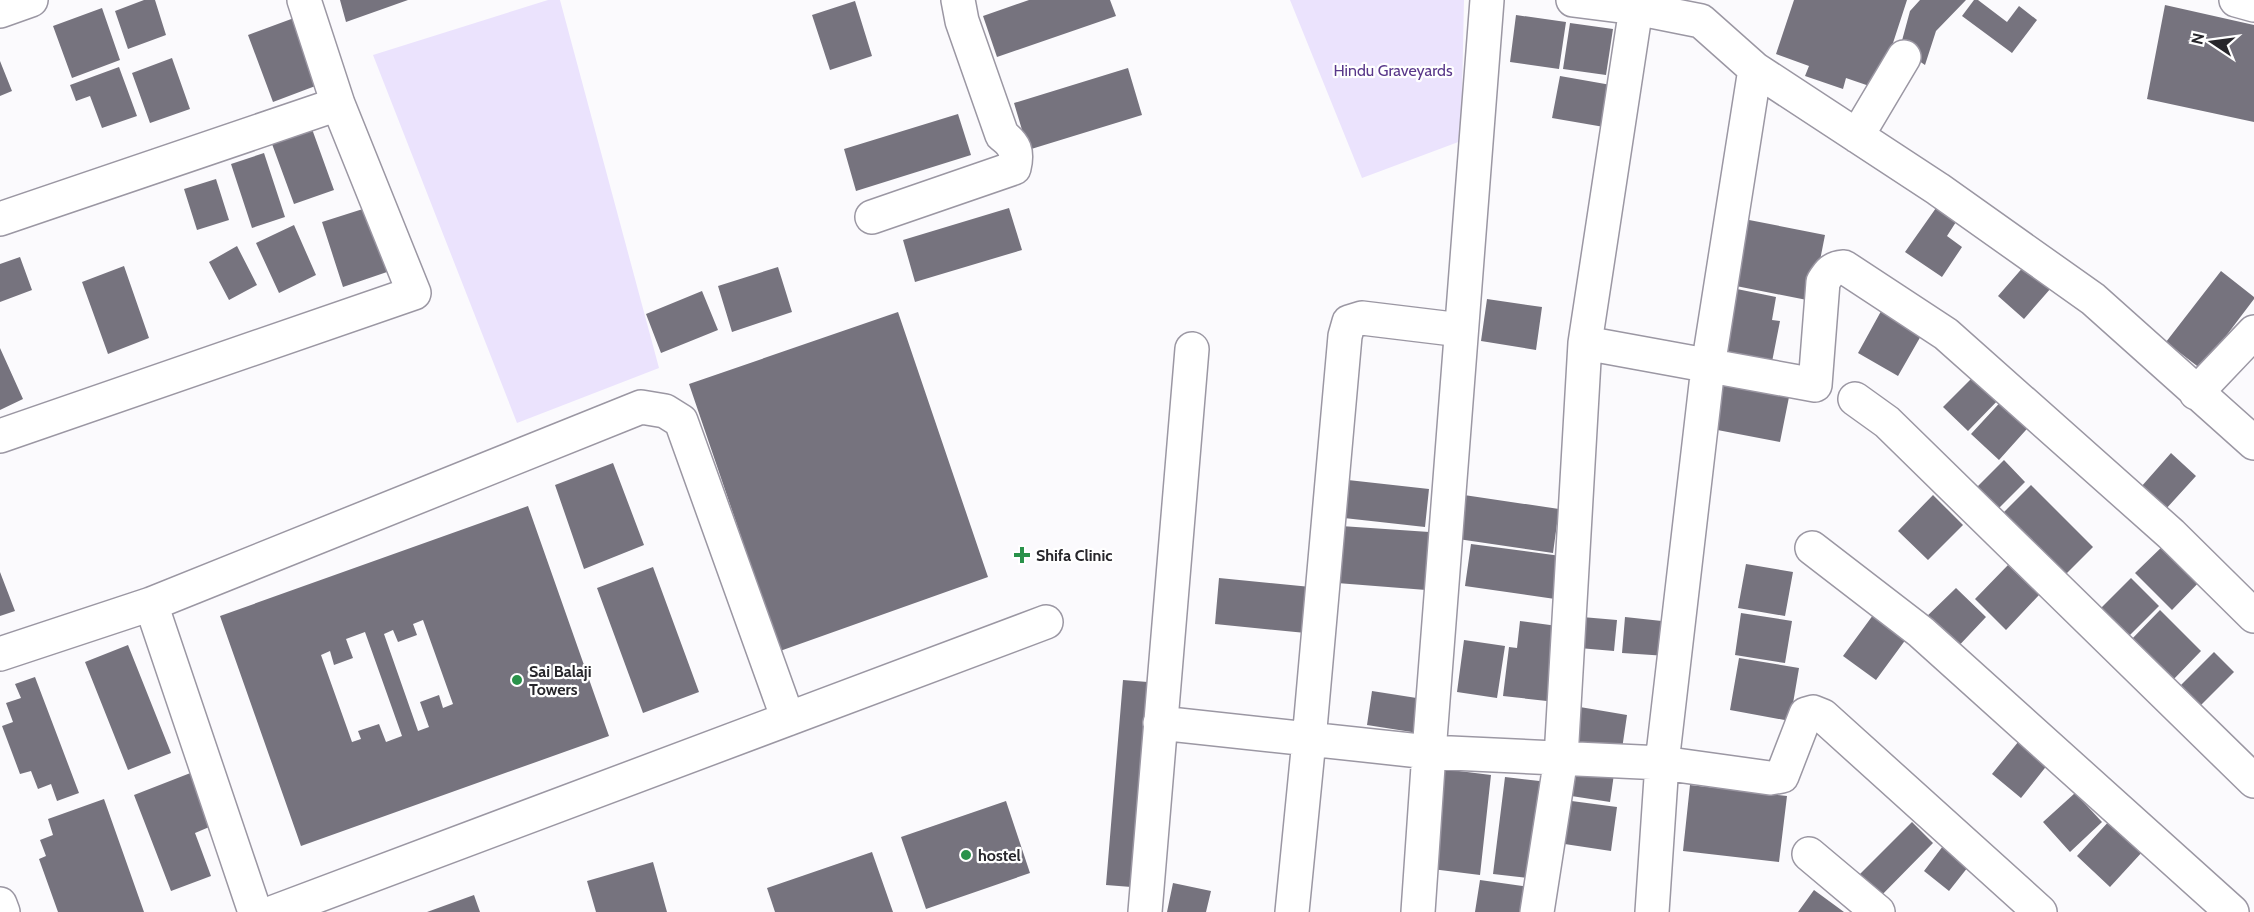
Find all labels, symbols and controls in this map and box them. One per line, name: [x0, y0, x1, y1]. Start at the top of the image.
north arrow: [2182, 12, 2242, 72]
text: N: [2187, 31, 2208, 46]
park label: Hindu Graveyards: [1333, 61, 1453, 80]
marker: Shifa Clinic: [1013, 546, 1031, 564]
place label: Shifa Clinic: [1036, 546, 1113, 565]
place label: Sai Balaji Towers: [529, 662, 592, 699]
marker: Sai Balaji Towers: [510, 673, 524, 687]
place label: hostel: [978, 846, 1021, 865]
marker: hostel: [959, 848, 973, 862]

